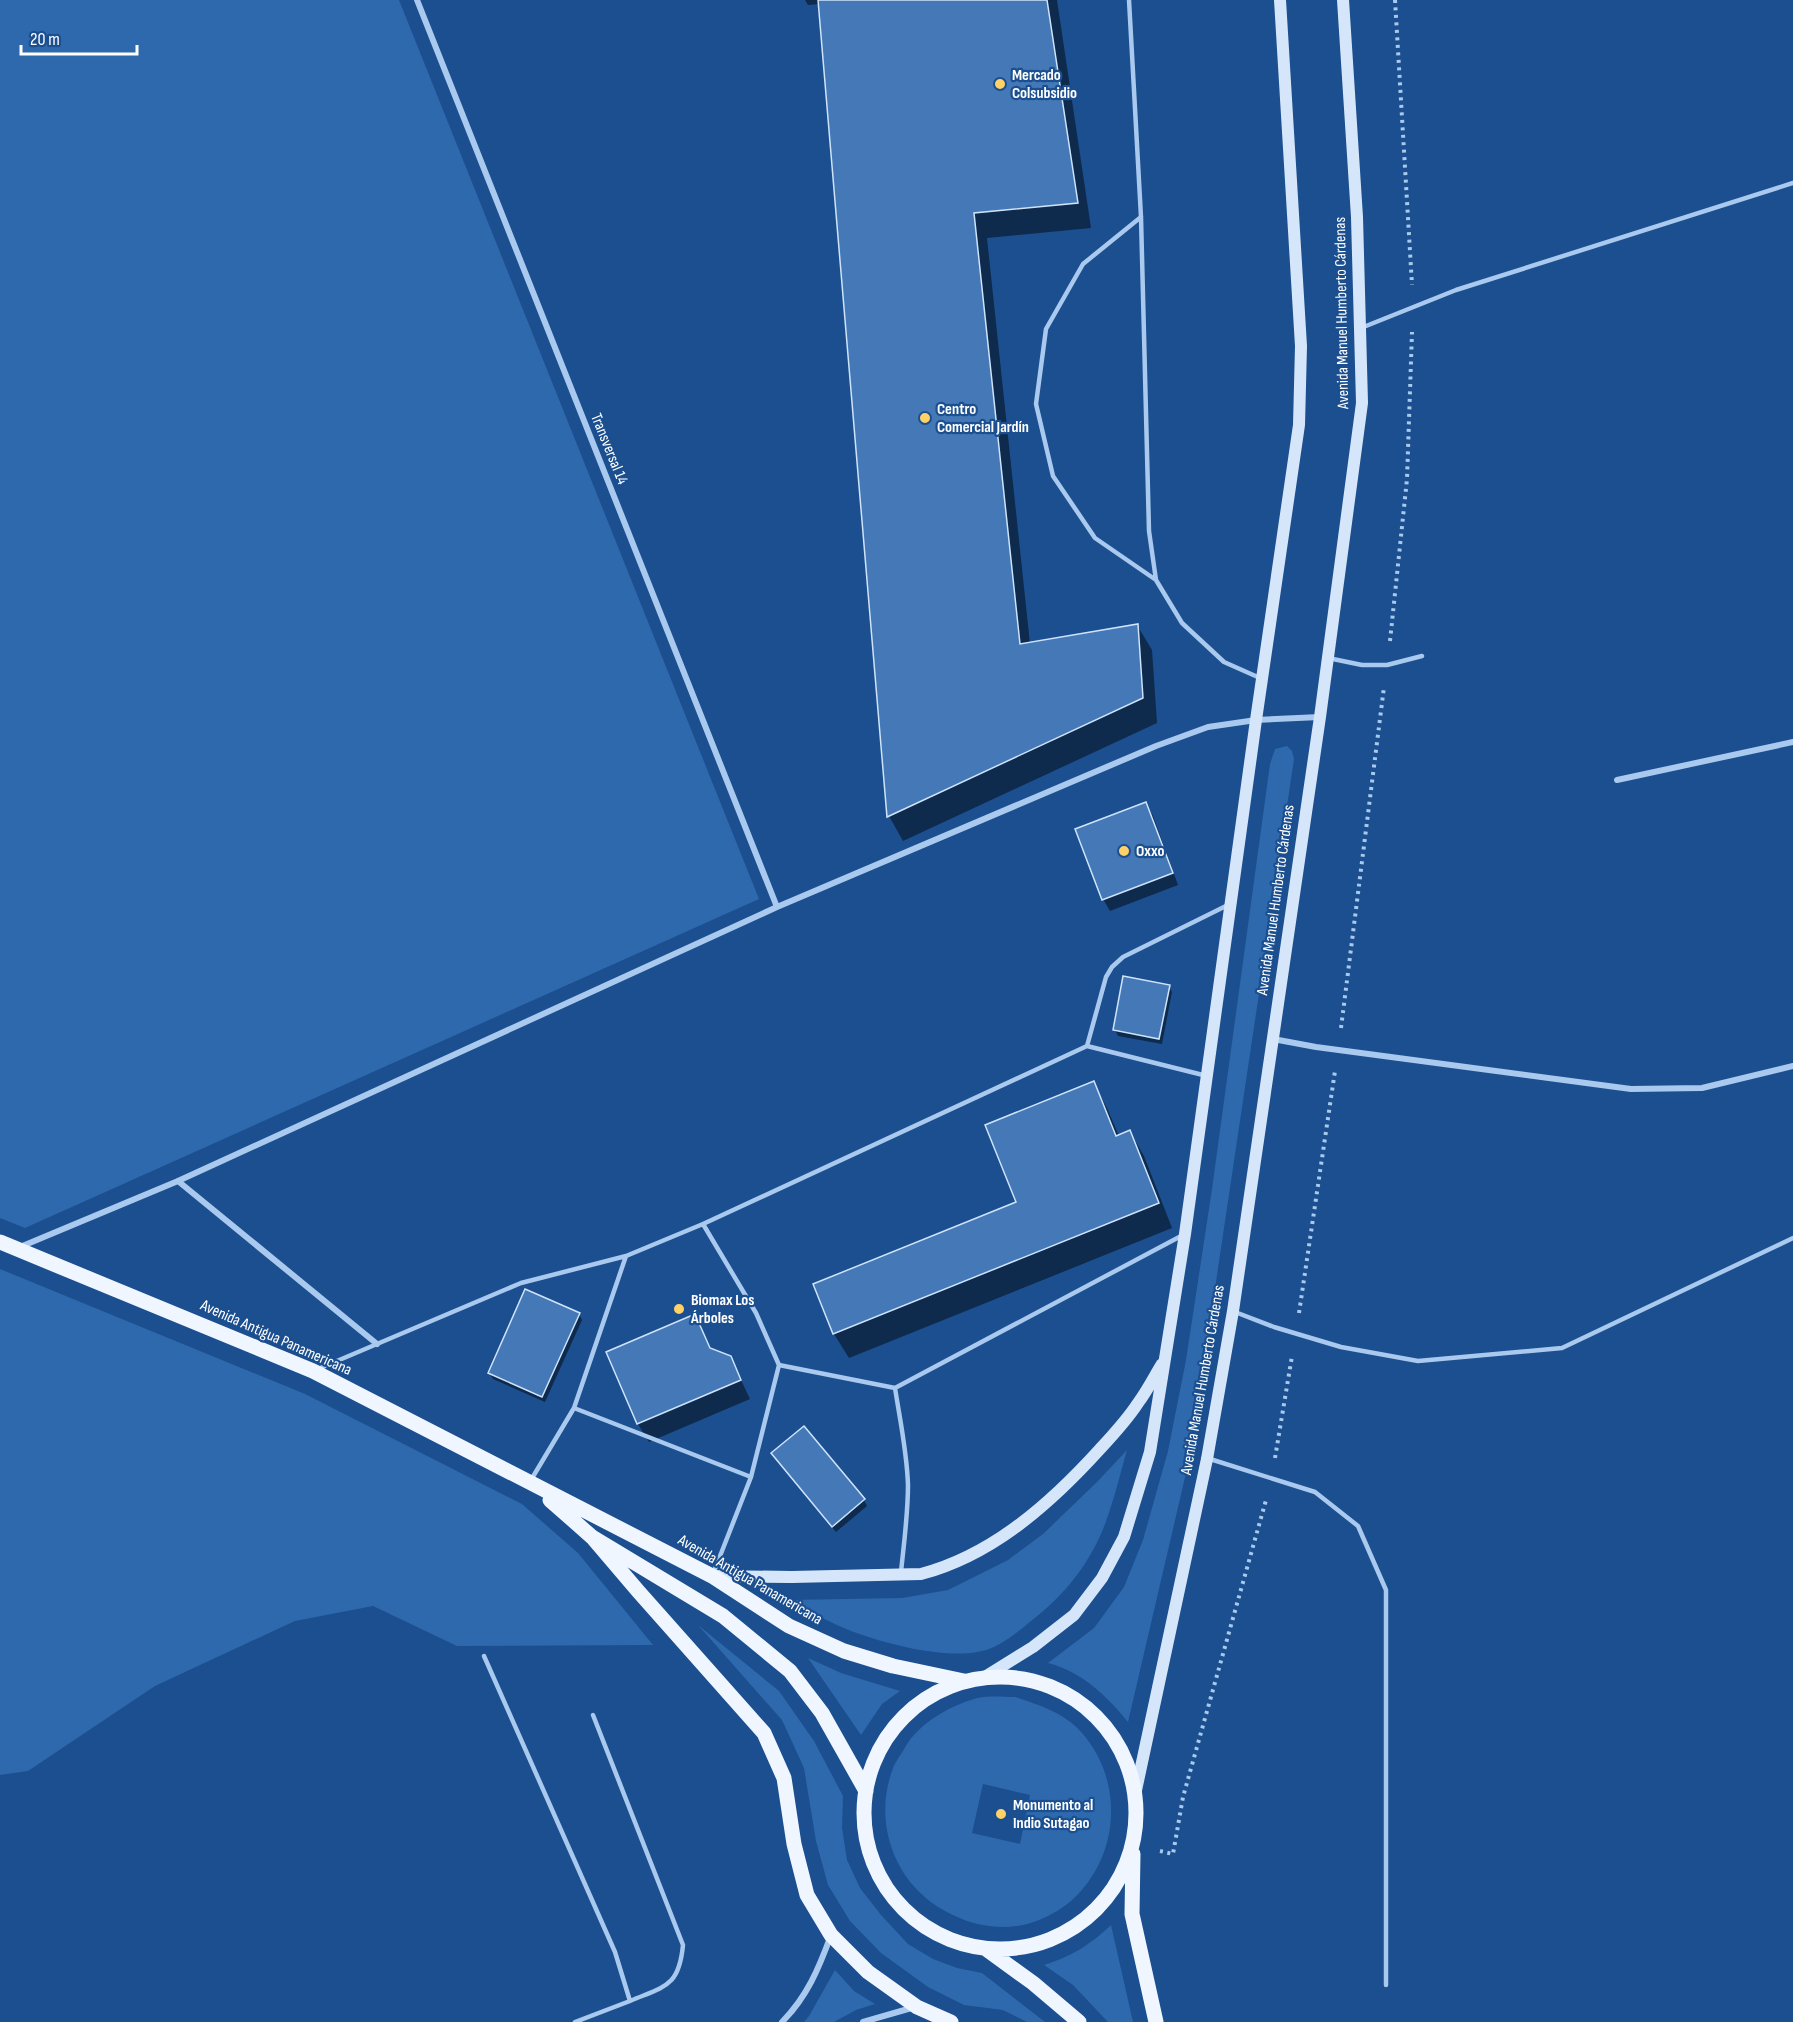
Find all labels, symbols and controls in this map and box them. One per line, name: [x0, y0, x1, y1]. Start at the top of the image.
scale bar: [21, 18, 136, 56]
text: 20 m: [30, 29, 60, 50]
place label: Mercado Colsubsidio: [1012, 66, 1077, 103]
marker: Mercado Colsubsidio: [993, 77, 1007, 91]
street label: Avenida Manuel Humberto Cárdenas: [1331, 216, 1353, 410]
place label: Centro Comercial Jardín: [937, 400, 1029, 437]
street label: Transversal 14: [586, 411, 632, 488]
marker: Centro Comercial Jardín: [918, 411, 932, 425]
street label: Avenida Manuel Humberto Cárdenas: [1253, 803, 1299, 997]
place label: Oxxo: [1136, 842, 1164, 861]
marker: Oxxo: [1117, 844, 1131, 858]
street label: Avenida Manuel Humberto Cárdenas: [1177, 1283, 1229, 1477]
place label: Biomax Los Árboles: [690, 1291, 754, 1328]
street label: Avenida Antigua Panamericana: [197, 1296, 355, 1380]
marker: Biomax Los Árboles: [672, 1302, 686, 1316]
street label: Avenida Antigua Panamericana: [674, 1530, 826, 1629]
place label: Monumento al Indio Sutagao: [1013, 1796, 1093, 1833]
marker: Monumento al Indio Sutagao: [994, 1807, 1008, 1821]

